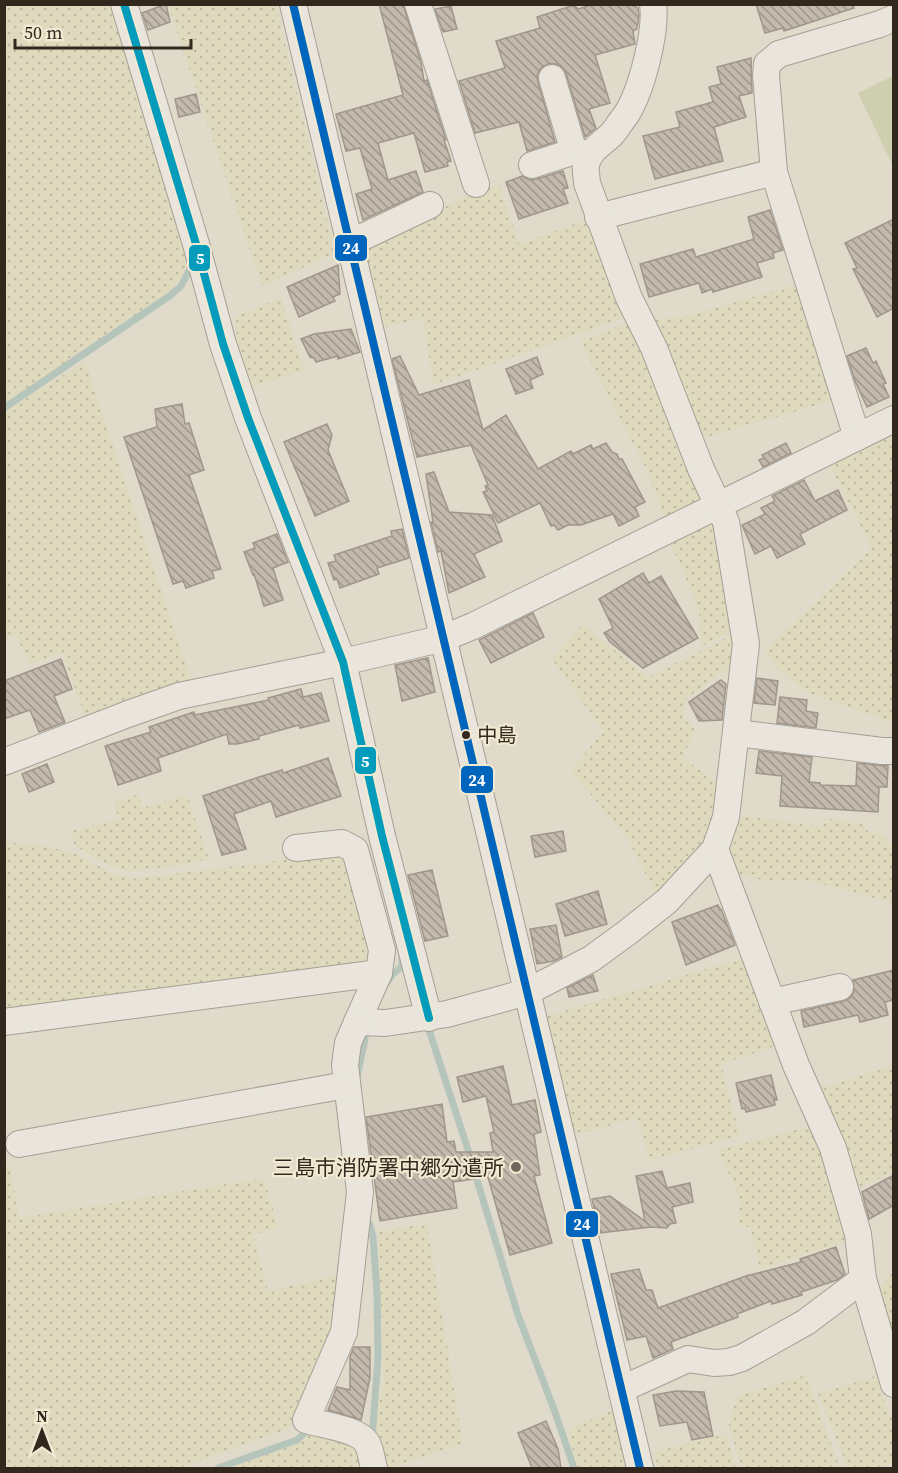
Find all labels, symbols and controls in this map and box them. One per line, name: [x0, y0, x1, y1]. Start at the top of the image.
scale bar: [15, 12, 190, 50]
text: 50 m: [24, 20, 62, 45]
line badge: 24: [334, 234, 368, 262]
text: 24: [342, 237, 360, 259]
line badge: 5: [188, 244, 211, 272]
text: 5: [196, 247, 205, 269]
place label: 中島: [477, 721, 517, 749]
marker: 中島: [460, 729, 472, 741]
line badge: 5: [354, 746, 377, 775]
text: 5: [361, 750, 370, 772]
line badge: 24: [460, 765, 494, 794]
text: 24: [468, 769, 486, 791]
place label: 三島市消防署中郷分遣所: [273, 1153, 504, 1182]
marker: 三島市消防署中郷分遣所: [509, 1160, 523, 1174]
line badge: 24: [565, 1210, 599, 1238]
text: 24: [573, 1213, 591, 1235]
north arrow: [12, 1401, 72, 1461]
text: N: [36, 1405, 48, 1427]

